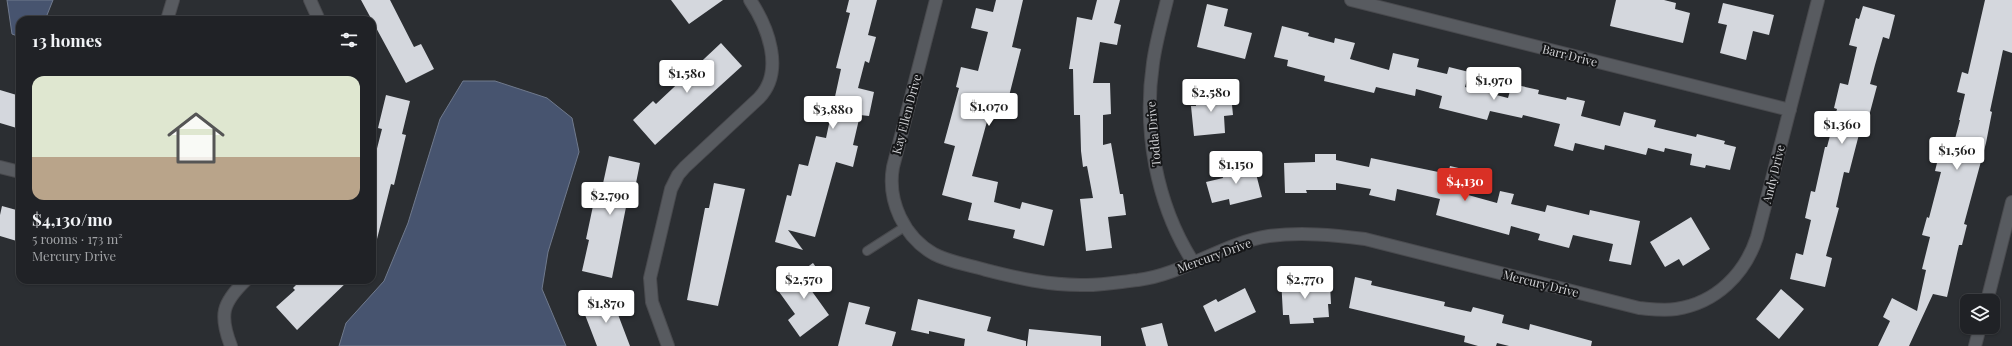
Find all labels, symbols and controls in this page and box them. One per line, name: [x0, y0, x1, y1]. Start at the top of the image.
text: 13 homes: [32, 29, 102, 51]
icon: filters: [338, 29, 360, 51]
street label: Barr Drive: [1541, 40, 1599, 70]
pin: $1,580: [654, 60, 720, 94]
text: $1,580: [668, 64, 706, 81]
pin: $1,970: [1461, 67, 1527, 101]
text: $1,970: [1475, 71, 1513, 88]
street label: Kay Ellen Drive: [888, 72, 924, 156]
pin: $2,580: [1178, 79, 1244, 113]
text: $2,580: [1191, 83, 1231, 100]
pin: $1,070: [956, 93, 1022, 127]
pin: $3,880: [800, 96, 866, 130]
text: $1,070: [970, 97, 1008, 114]
text: $3,880: [813, 100, 853, 117]
street label: Todda Drive: [1142, 101, 1164, 167]
icon: home: [160, 102, 232, 174]
pin: $1,360: [1809, 111, 1875, 145]
text: $1,360: [1823, 115, 1861, 132]
pin: $1,560: [1924, 137, 1990, 171]
text: $1,560: [1938, 141, 1976, 158]
street label: Andy Drive: [1758, 143, 1788, 206]
pin: $1,150: [1203, 151, 1269, 185]
text: $1,150: [1218, 155, 1254, 172]
pin: $4,130: [1432, 168, 1498, 202]
text: $4,130: [1446, 172, 1484, 189]
pin: $2,790: [577, 182, 643, 216]
text: $2,790: [590, 186, 630, 203]
text: $4,130/mo: [32, 208, 112, 230]
text: 5 rooms · 173 m²: [32, 230, 123, 247]
street label: Mercury Drive: [1175, 234, 1253, 276]
text: Mercury Drive: [32, 247, 116, 264]
pin: $2,570: [771, 266, 837, 300]
pin: $2,770: [1272, 266, 1338, 300]
street label: Mercury Drive: [1501, 266, 1581, 300]
text: $2,570: [785, 270, 823, 287]
text: $2,770: [1286, 270, 1324, 287]
pin: $1,870: [573, 290, 639, 324]
text: $1,870: [587, 294, 625, 311]
map controls: [1960, 294, 2000, 334]
button: layers: [1960, 294, 2000, 334]

